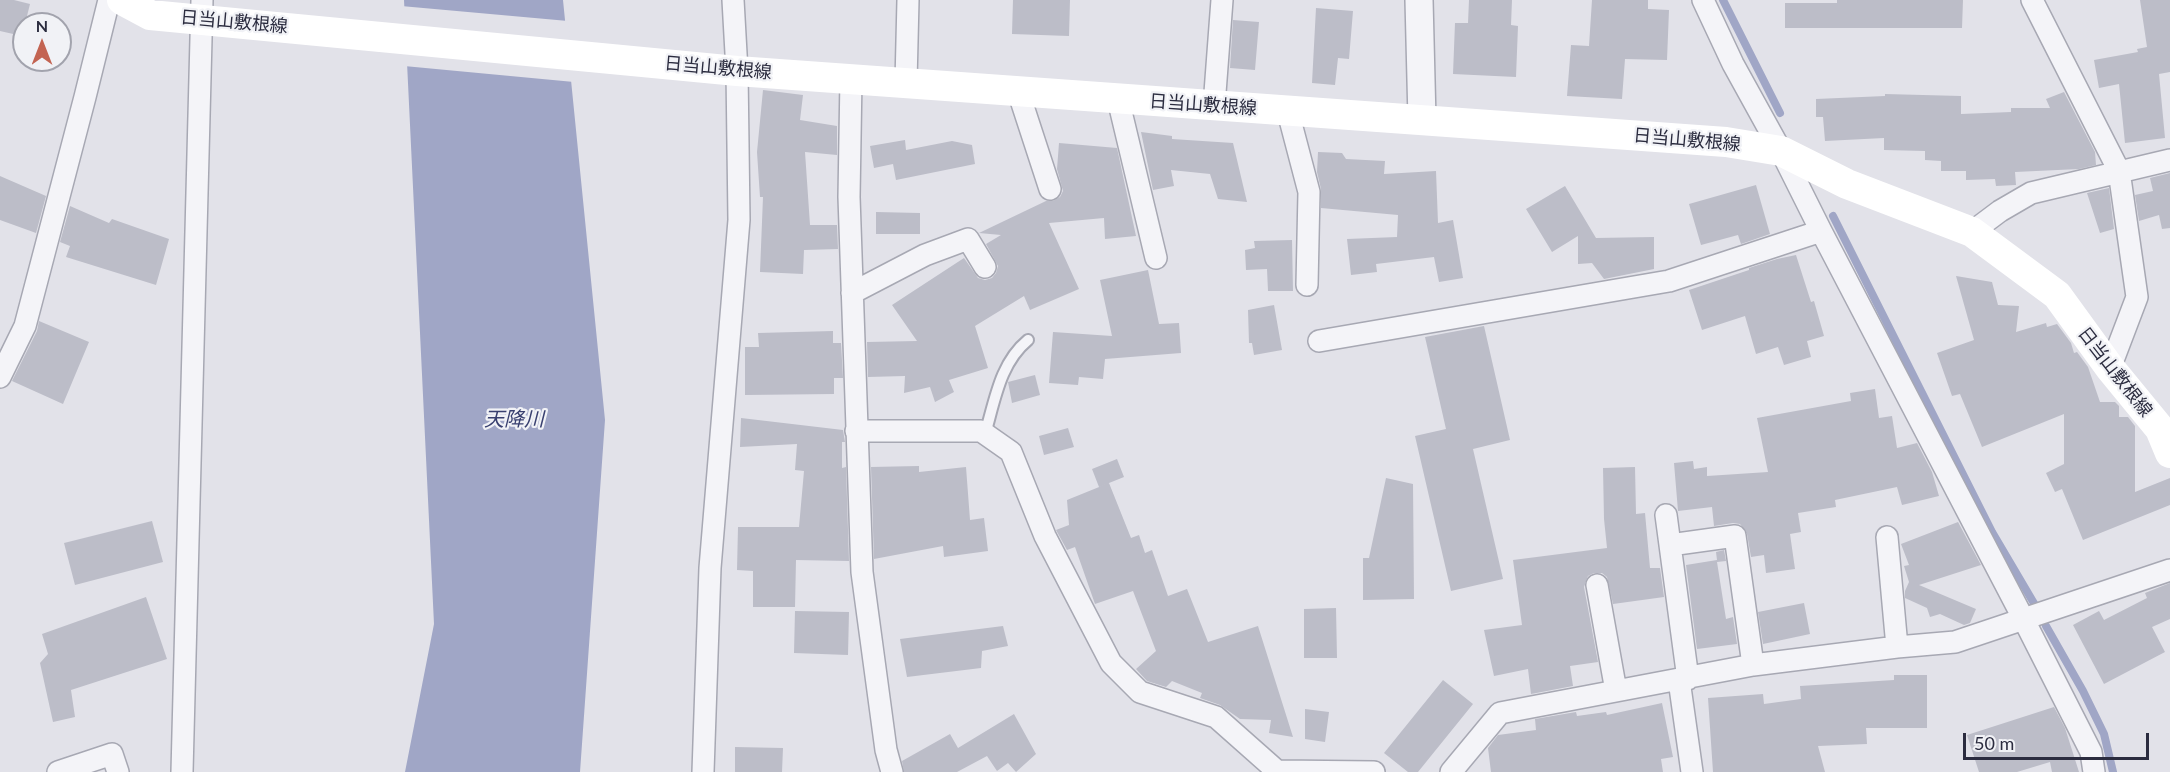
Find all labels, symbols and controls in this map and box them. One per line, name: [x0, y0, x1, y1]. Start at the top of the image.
street label: 日当山敷根線: [179, 7, 289, 37]
north arrow: [12, 12, 72, 72]
text: N: [36, 16, 48, 35]
street label: 日当山敷根線: [663, 53, 773, 83]
street label: 日当山敷根線: [1148, 90, 1258, 120]
street label: 日当山敷根線: [1632, 125, 1742, 155]
street label: 日当山敷根線: [2073, 323, 2157, 421]
water label: 天降川: [484, 408, 544, 432]
scale bar: [1966, 721, 2152, 759]
text: 50 m: [1974, 732, 2014, 754]

